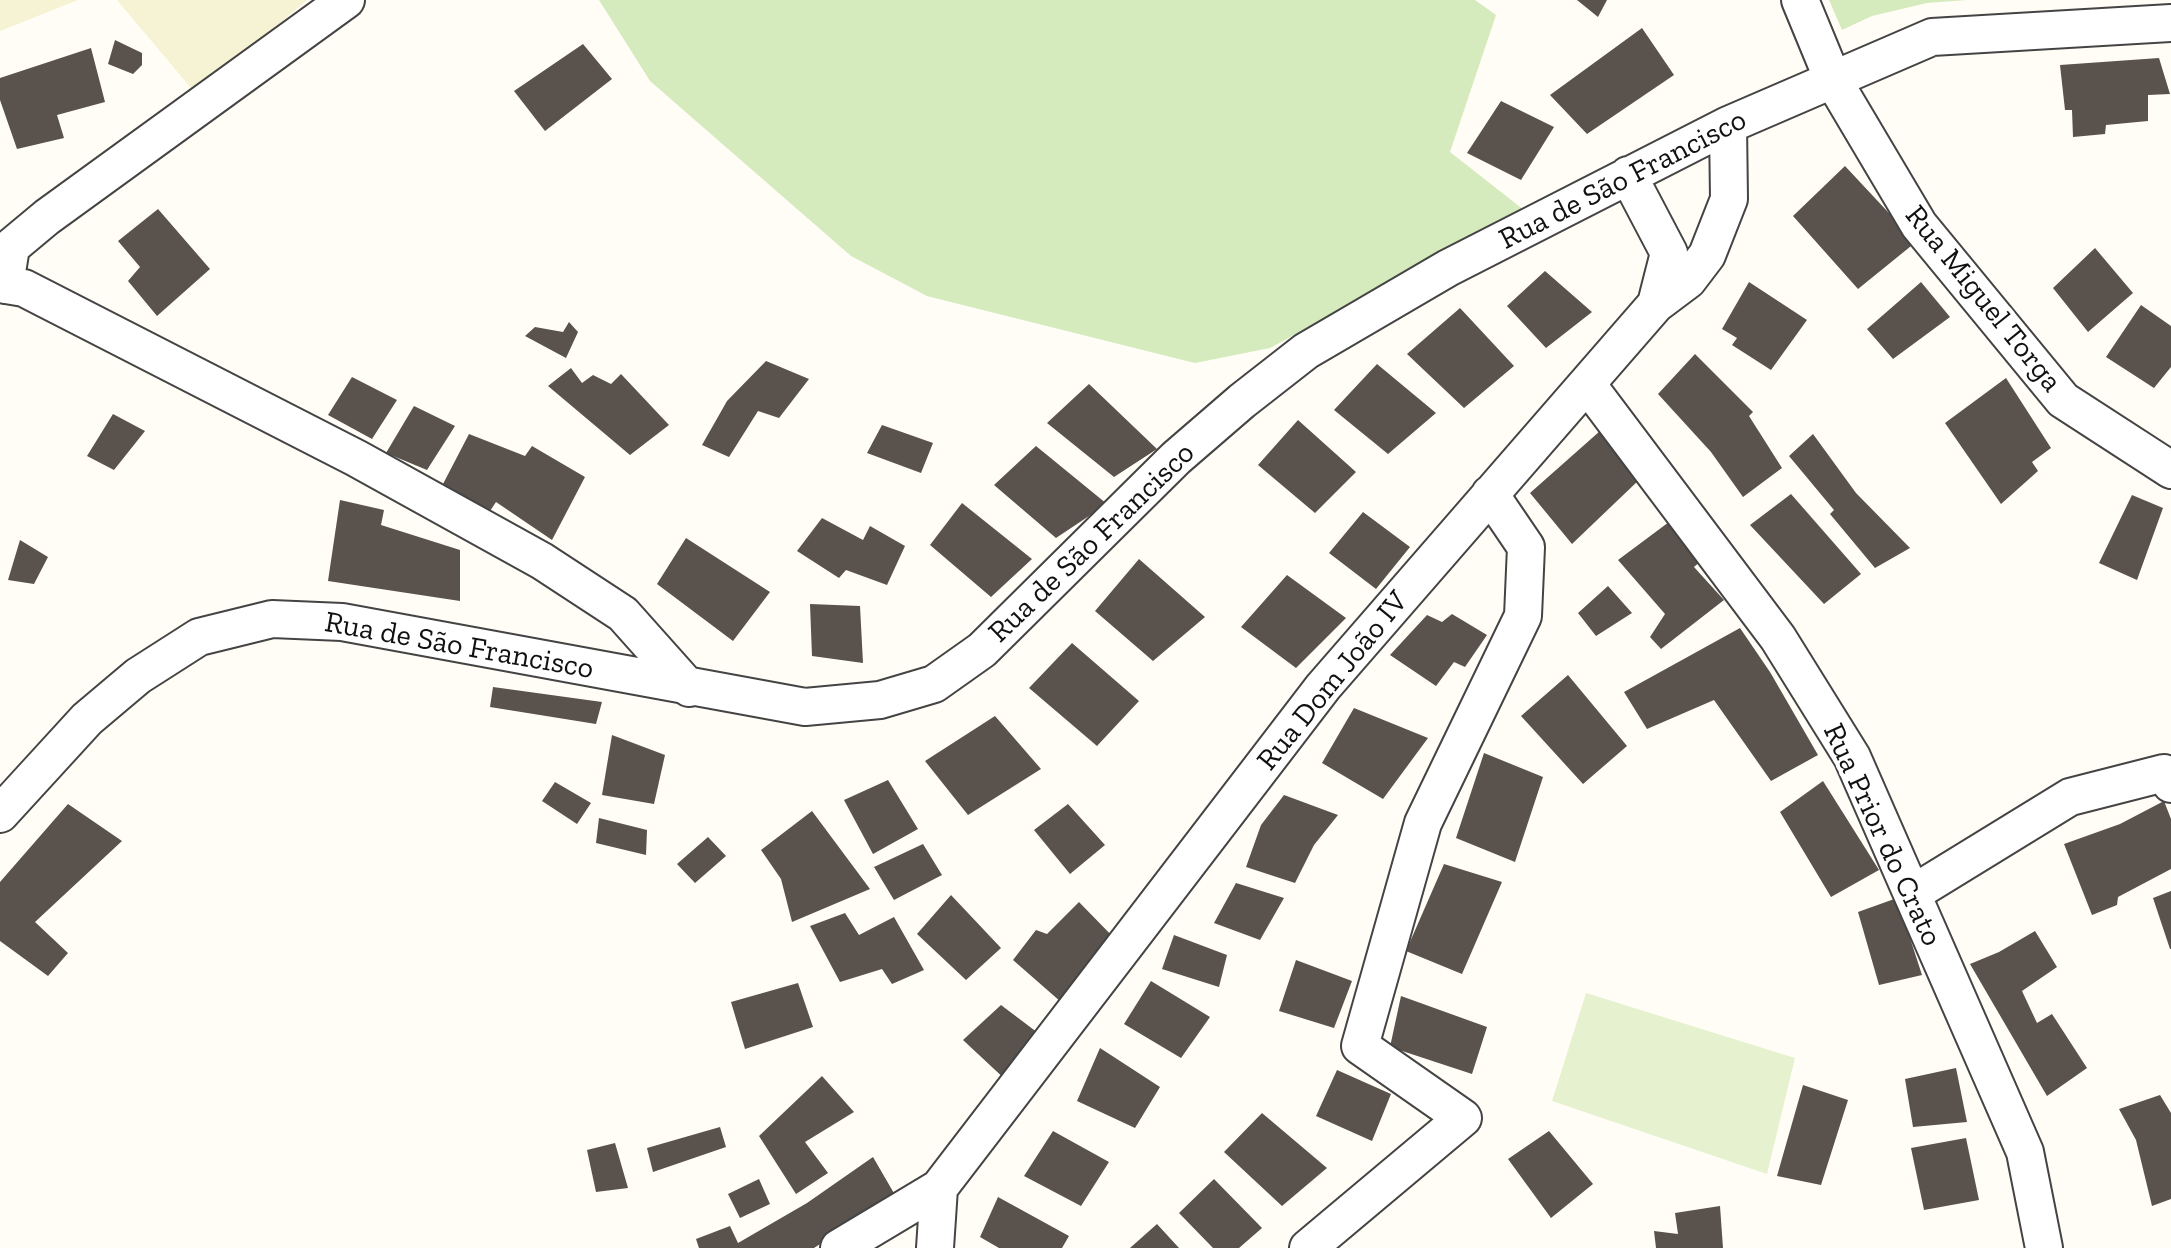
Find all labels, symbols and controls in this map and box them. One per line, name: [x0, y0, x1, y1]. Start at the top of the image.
street label: Rua de São Francisco: [1493, 102, 1753, 258]
street label: Rua Miguel Torga: [1897, 199, 2069, 399]
street label: Rua de São Francisco: [982, 435, 1202, 651]
street label: Rua Dom João IV: [1250, 584, 1416, 778]
street label: Rua de São Francisco: [322, 605, 596, 687]
street label: Rua Prior do Crato: [1815, 718, 1949, 952]

